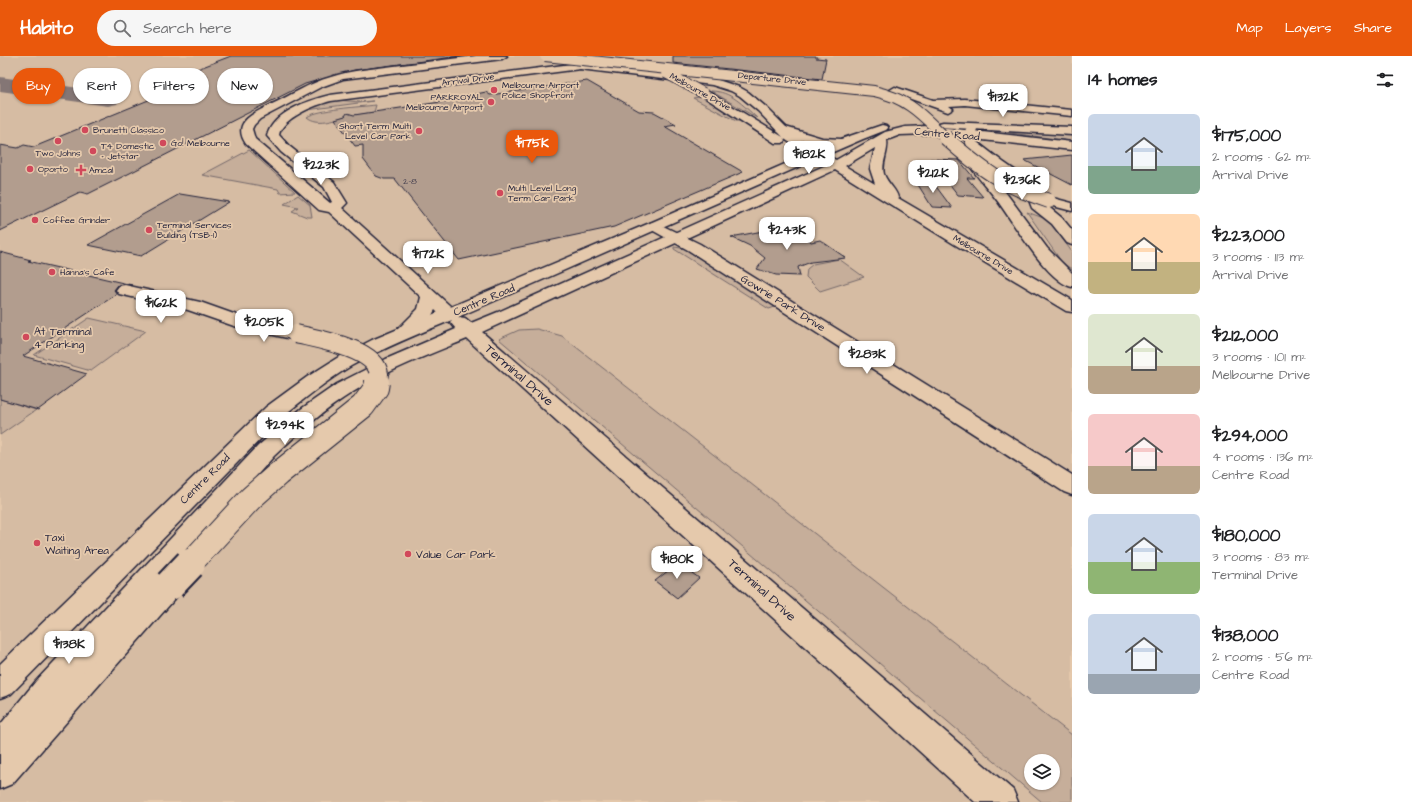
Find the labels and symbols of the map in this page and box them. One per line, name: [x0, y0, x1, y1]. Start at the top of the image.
street label: Departure Drive: [737, 69, 807, 89]
street label: Arrival Drive: [441, 70, 495, 90]
street label: Melbourne Drive: [667, 70, 733, 114]
place label: Melbourne Airport Police Shopfront: [502, 79, 579, 102]
pin: $132K: [975, 84, 1031, 118]
marker: Melbourne Airport Police Shopfront: [489, 85, 499, 95]
place label: PARKROYAL Melbourne Airport: [406, 91, 484, 114]
marker: PARKROYAL Melbourne Airport: [486, 97, 496, 107]
place label: Short Term Multi Level Car Park: [339, 120, 412, 143]
place label: Brunetti Classico: [93, 124, 164, 137]
street label: Centre Road: [914, 124, 981, 144]
marker: Brunetti Classico: [80, 125, 90, 135]
marker: Short Term Multi Level Car Park: [414, 126, 424, 136]
pin: $175K: [504, 130, 560, 164]
marker: Two Johns: [53, 136, 63, 146]
place label: Go! Melbourne: [171, 137, 230, 150]
marker: Go! Melbourne: [158, 138, 168, 148]
place label: T4 Domestic - Jetstar: [101, 140, 155, 163]
pin: $182K: [781, 141, 837, 175]
marker: T4 Domestic - Jetstar: [88, 146, 98, 156]
place label: Two Johns: [36, 147, 81, 160]
pin: $223K: [293, 152, 349, 186]
pin: $212K: [905, 160, 961, 194]
place label: Oporto: [38, 163, 68, 176]
marker: Oporto: [25, 164, 35, 174]
place label: Amcal: [89, 164, 114, 177]
marker: Amcal: [76, 165, 86, 175]
pin: $236K: [994, 167, 1050, 201]
house number: 2-8: [403, 175, 417, 188]
place label: Multi Level Long Term Car Park: [508, 182, 576, 205]
marker: Multi Level Long Term Car Park: [495, 188, 505, 198]
place label: Coffee Grinder: [43, 214, 110, 227]
marker: Coffee Grinder: [30, 215, 40, 225]
pin: $243K: [759, 217, 815, 251]
place label: Terminal Services Building (TSB-1): [157, 219, 232, 242]
marker: Terminal Services Building (TSB-1): [144, 225, 154, 235]
street label: Melbourne Drive: [950, 232, 1016, 278]
pin: $172K: [400, 241, 456, 275]
place label: Hanna's Cafe: [60, 266, 114, 279]
marker: Hanna's Cafe: [47, 267, 57, 277]
street label: Gowrie Park Drive: [738, 271, 828, 335]
street label: Centre Road: [451, 280, 517, 320]
pin: $162K: [133, 290, 189, 324]
pin: $205K: [236, 309, 292, 343]
place label: At Terminal 4 Parking: [34, 324, 92, 353]
marker: At Terminal 4 Parking: [21, 332, 31, 342]
street label: Terminal Drive: [481, 340, 557, 410]
pin: $283K: [839, 341, 895, 375]
pin: $294K: [257, 412, 313, 446]
street label: Centre Road: [177, 450, 234, 507]
place label: Taxi Waiting Area: [45, 530, 109, 559]
marker: Taxi Waiting Area: [32, 538, 42, 548]
pin: $180K: [649, 546, 705, 580]
place label: Value Car Park: [416, 547, 496, 562]
marker: Value Car Park: [403, 549, 413, 559]
street label: Terminal Drive: [724, 555, 800, 625]
pin: $138K: [41, 631, 97, 665]

